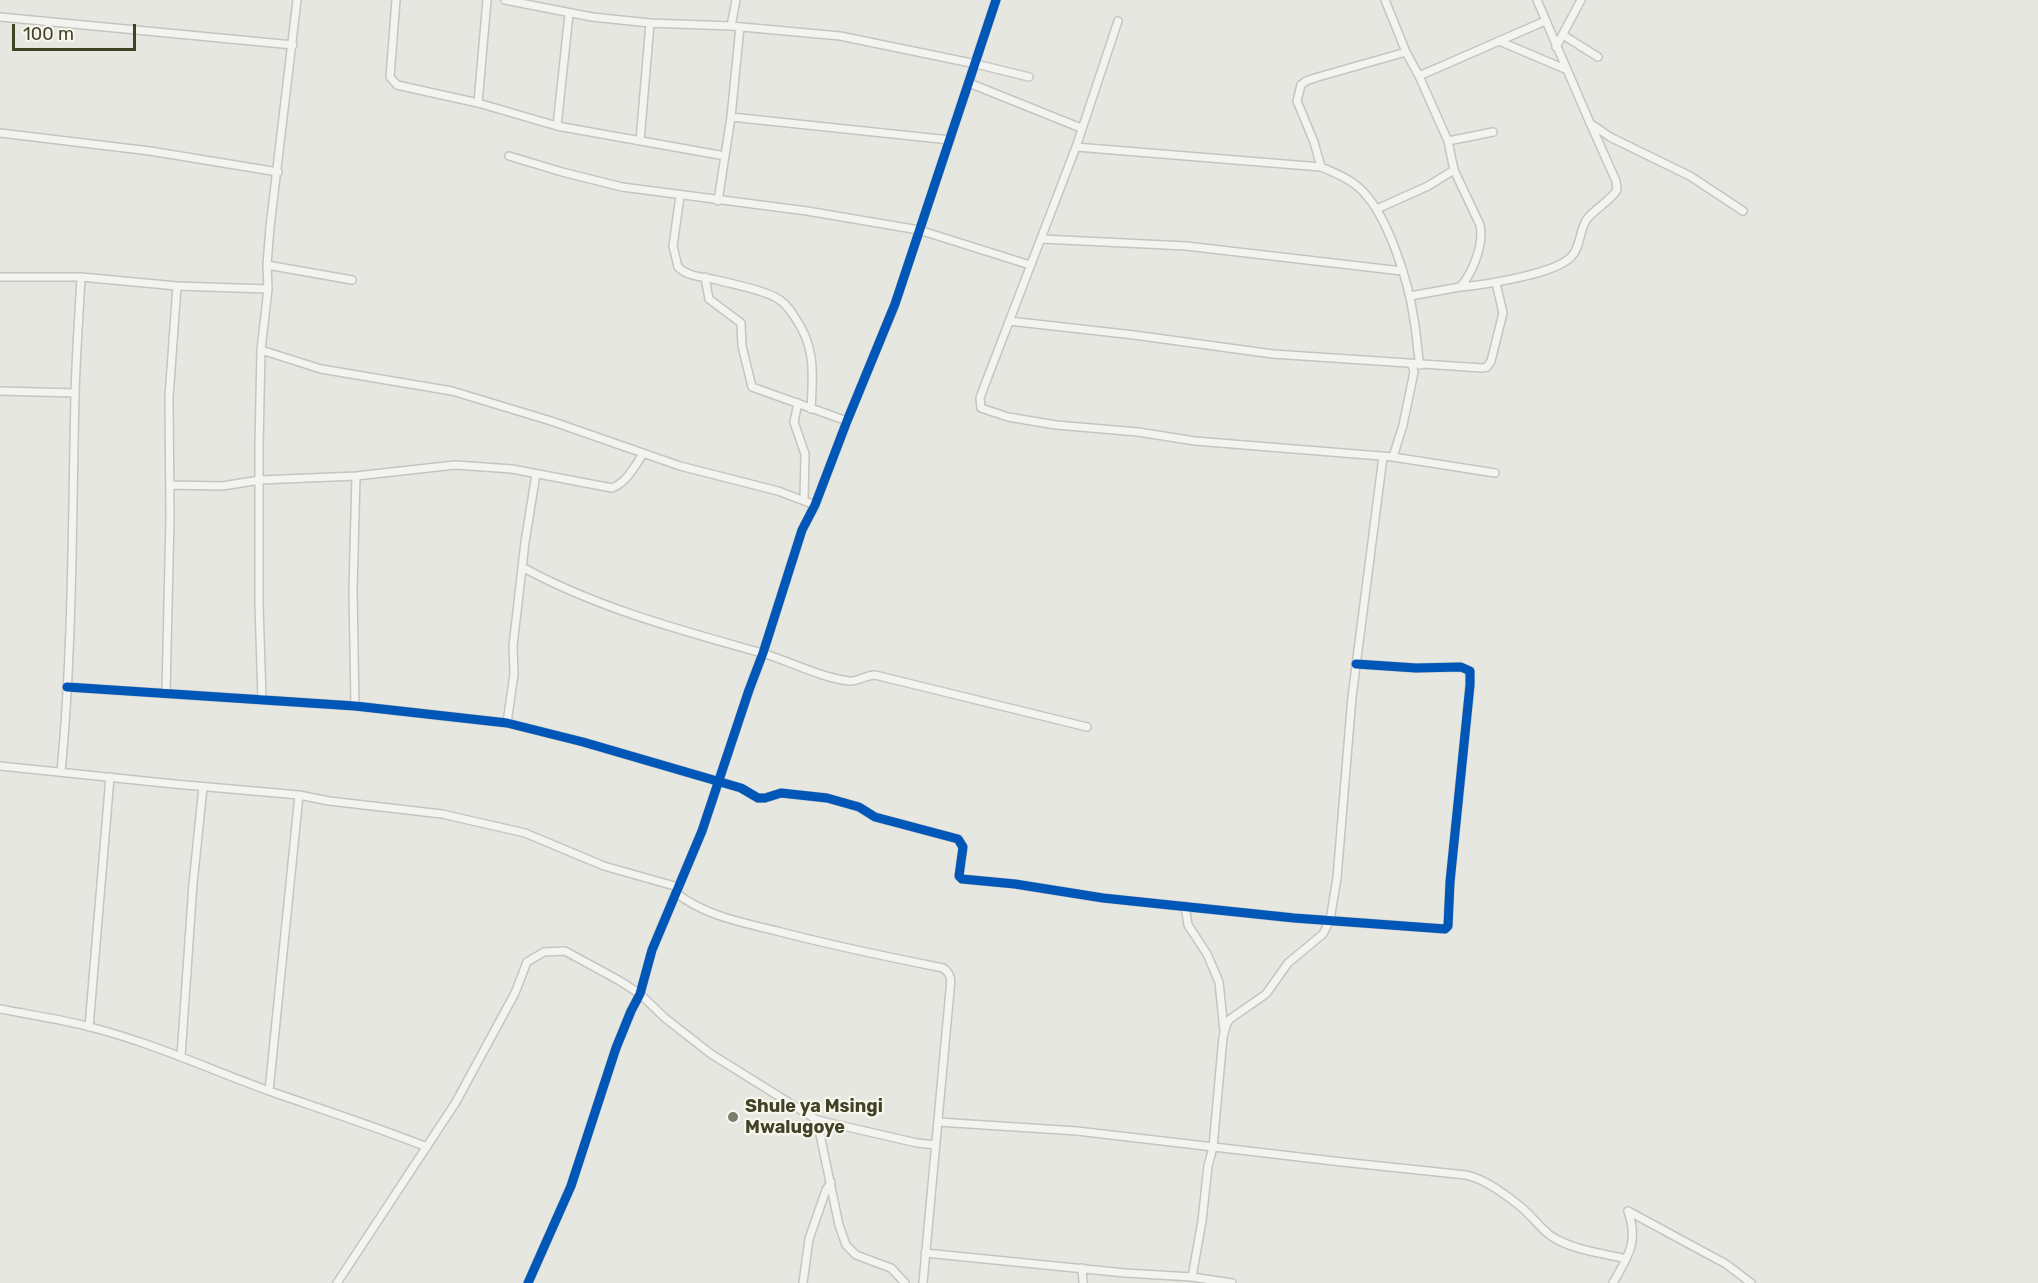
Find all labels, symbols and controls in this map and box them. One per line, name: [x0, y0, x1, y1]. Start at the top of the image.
scale bar: [15, 12, 140, 50]
text: 100 m: [23, 23, 74, 45]
place label: Shule ya Msingi Mwalugoye: [745, 1096, 883, 1138]
marker: Shule ya Msingi Mwalugoye: [726, 1110, 740, 1124]

